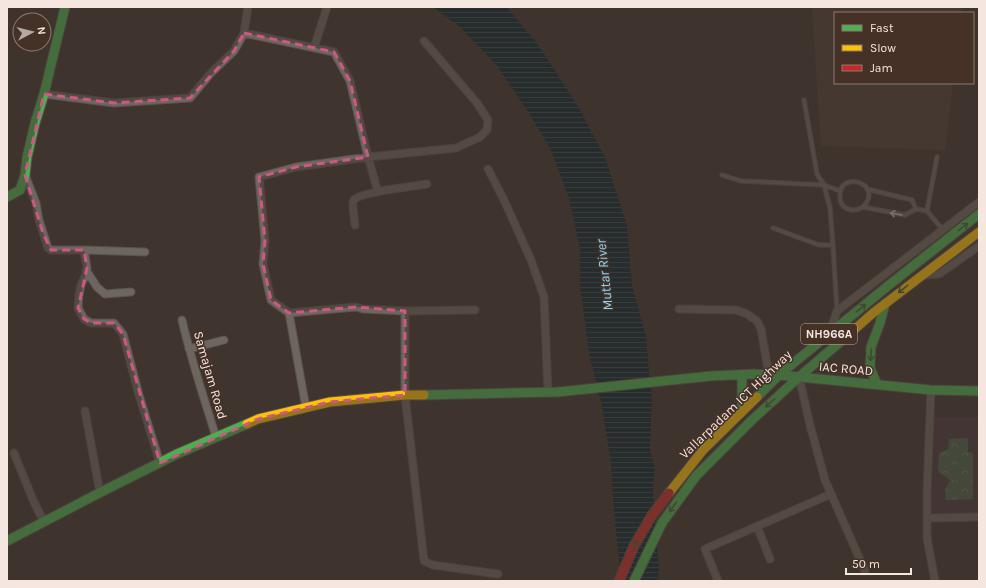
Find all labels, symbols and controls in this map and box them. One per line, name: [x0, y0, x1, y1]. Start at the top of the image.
north arrow: [12, 12, 52, 52]
legend: [834, 12, 974, 84]
text: Fast: [870, 21, 894, 35]
text: N: [34, 26, 48, 36]
text: Slow: [870, 41, 896, 55]
text: Jam: [870, 61, 893, 75]
one-way arrow: [890, 209, 903, 217]
one-way arrow: [957, 222, 968, 231]
water label: Muttar River: [592, 237, 617, 312]
one-way arrow: [898, 285, 909, 294]
one-way arrow: [856, 303, 867, 312]
road number: NH966A: [801, 324, 857, 344]
street label: Samajam Road: [191, 329, 230, 421]
street label: Vallarpadam ICT Highway: [676, 347, 794, 462]
one-way arrow: [867, 348, 875, 361]
street label: IAC ROAD: [818, 359, 874, 378]
one-way arrow: [765, 399, 775, 408]
one-way arrow: [669, 502, 677, 513]
one-way arrow: [632, 540, 639, 552]
scale bar: [846, 550, 911, 576]
text: 50 m: [852, 557, 880, 571]

